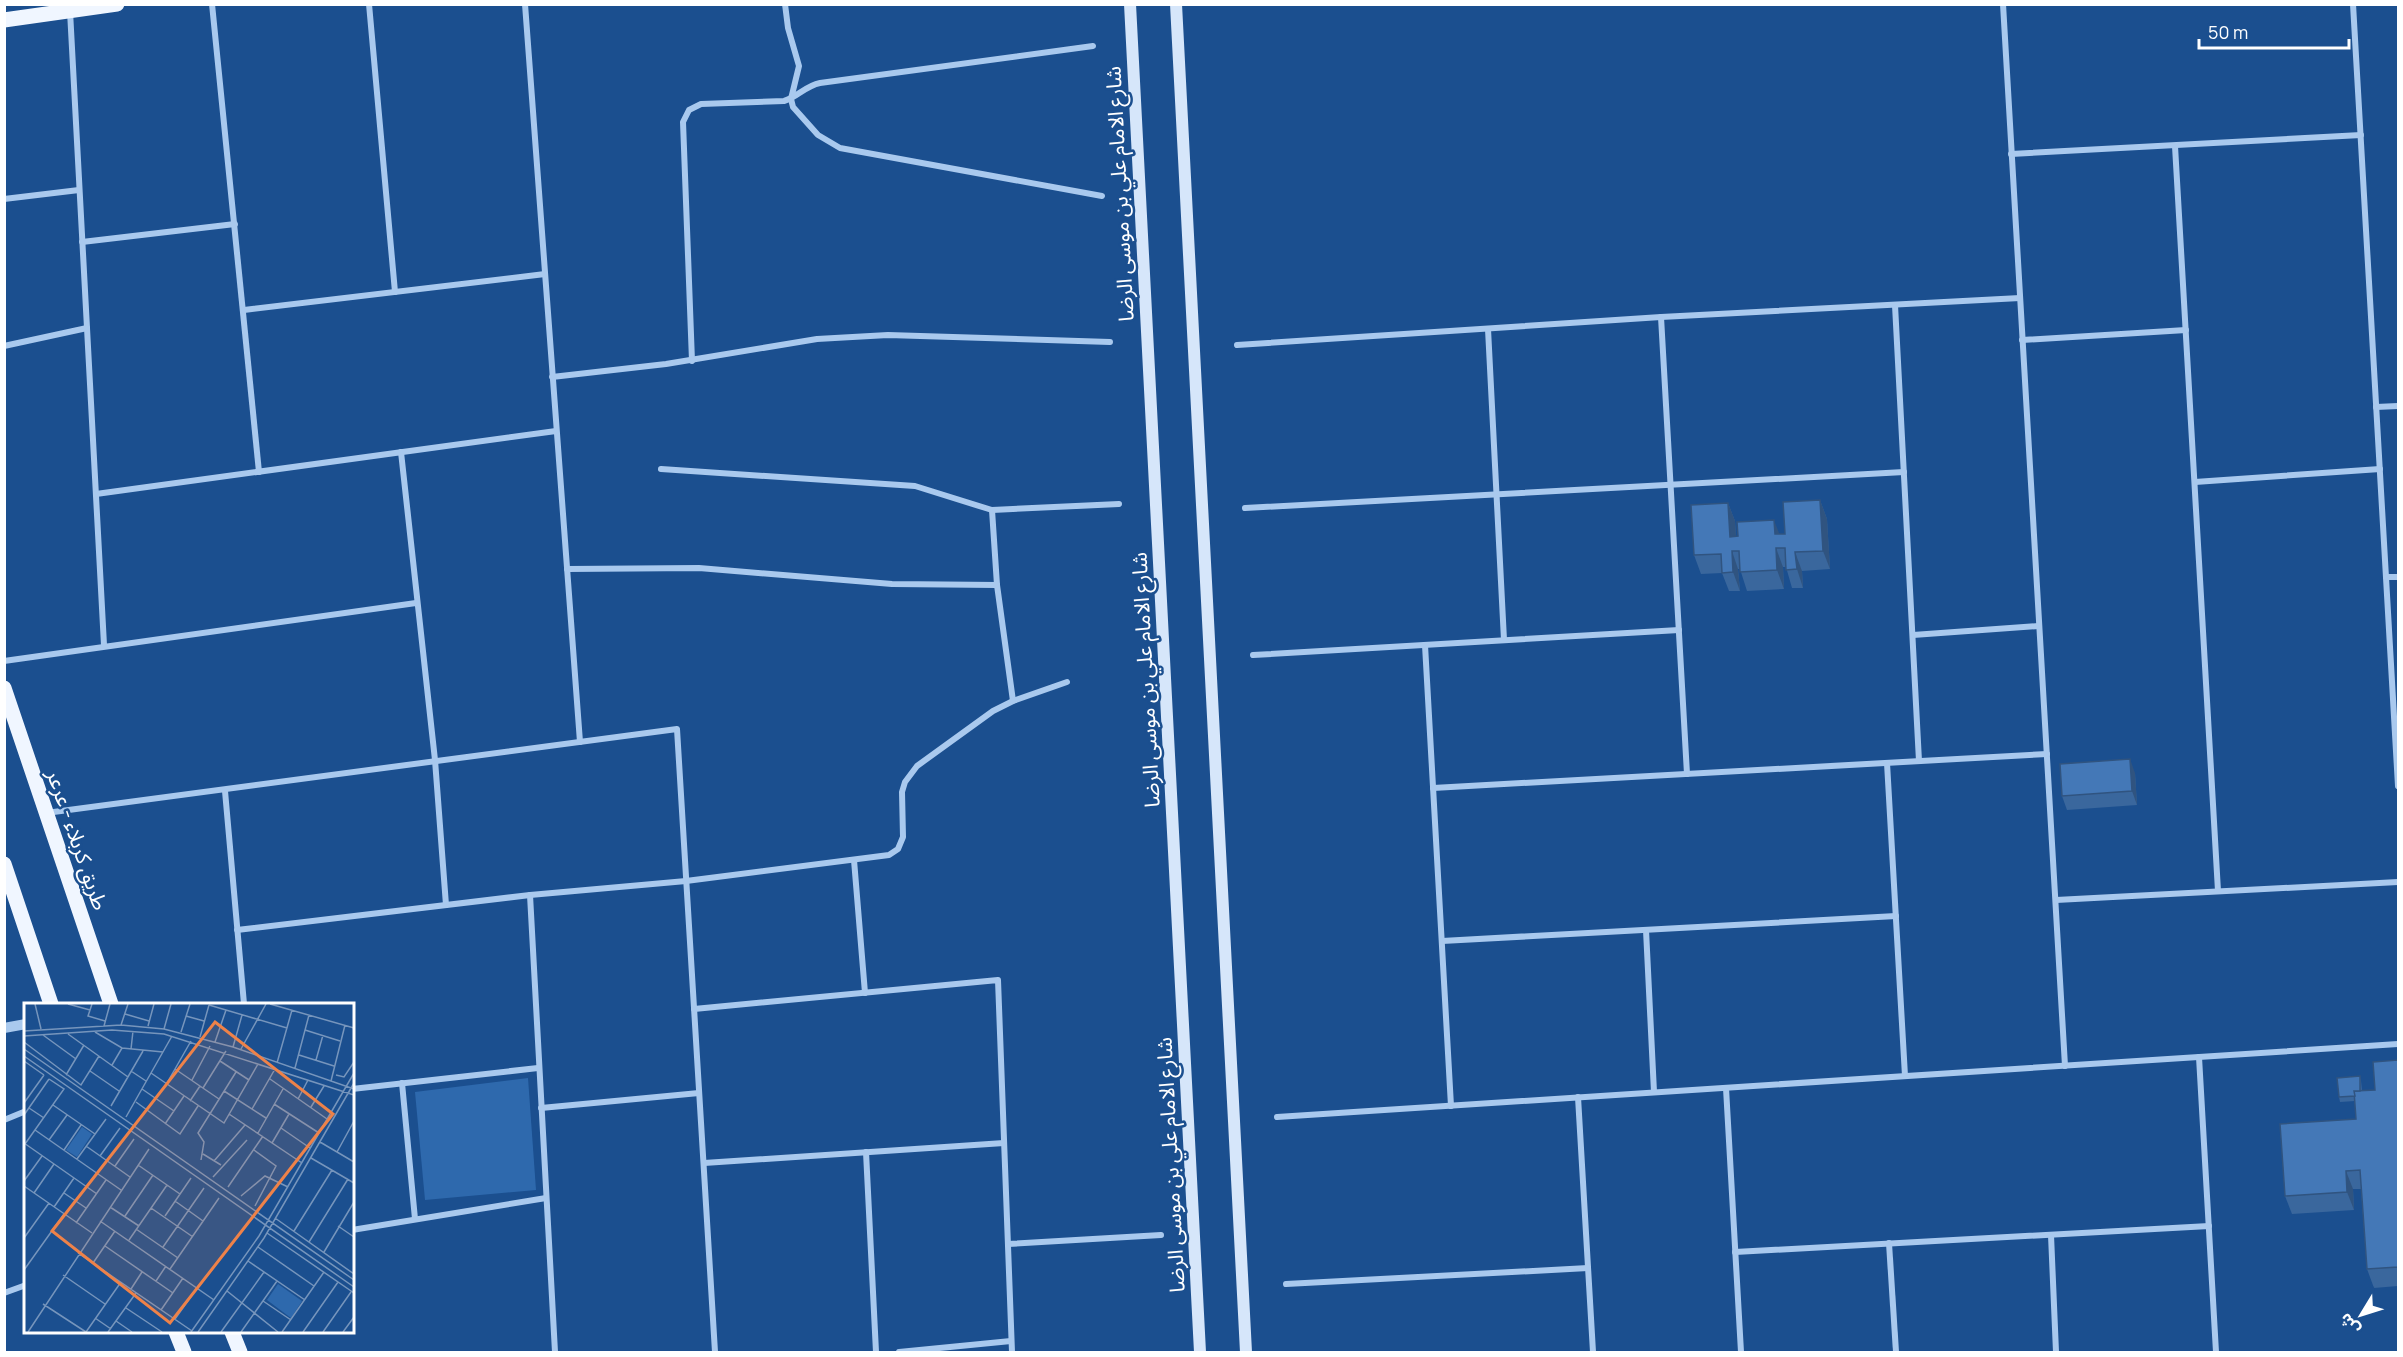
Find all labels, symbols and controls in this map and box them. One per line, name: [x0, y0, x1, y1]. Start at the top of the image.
scale bar: [2199, 12, 2349, 50]
text: 50 m: [2208, 20, 2248, 44]
street label: شارع الامام علي بن موسى الرضا: [1098, 65, 1143, 323]
street label: شارع الامام علي بن موسى الرضا: [1124, 551, 1169, 809]
street label: طريق كربلاء - عرعر: [40, 765, 115, 914]
inset map: [24, 1003, 354, 1333]
street label: شارع الامام علي بن موسى الرضا: [1149, 1036, 1194, 1294]
north arrow: [2331, 1285, 2391, 1345]
text: ش: [2334, 1309, 2365, 1340]

